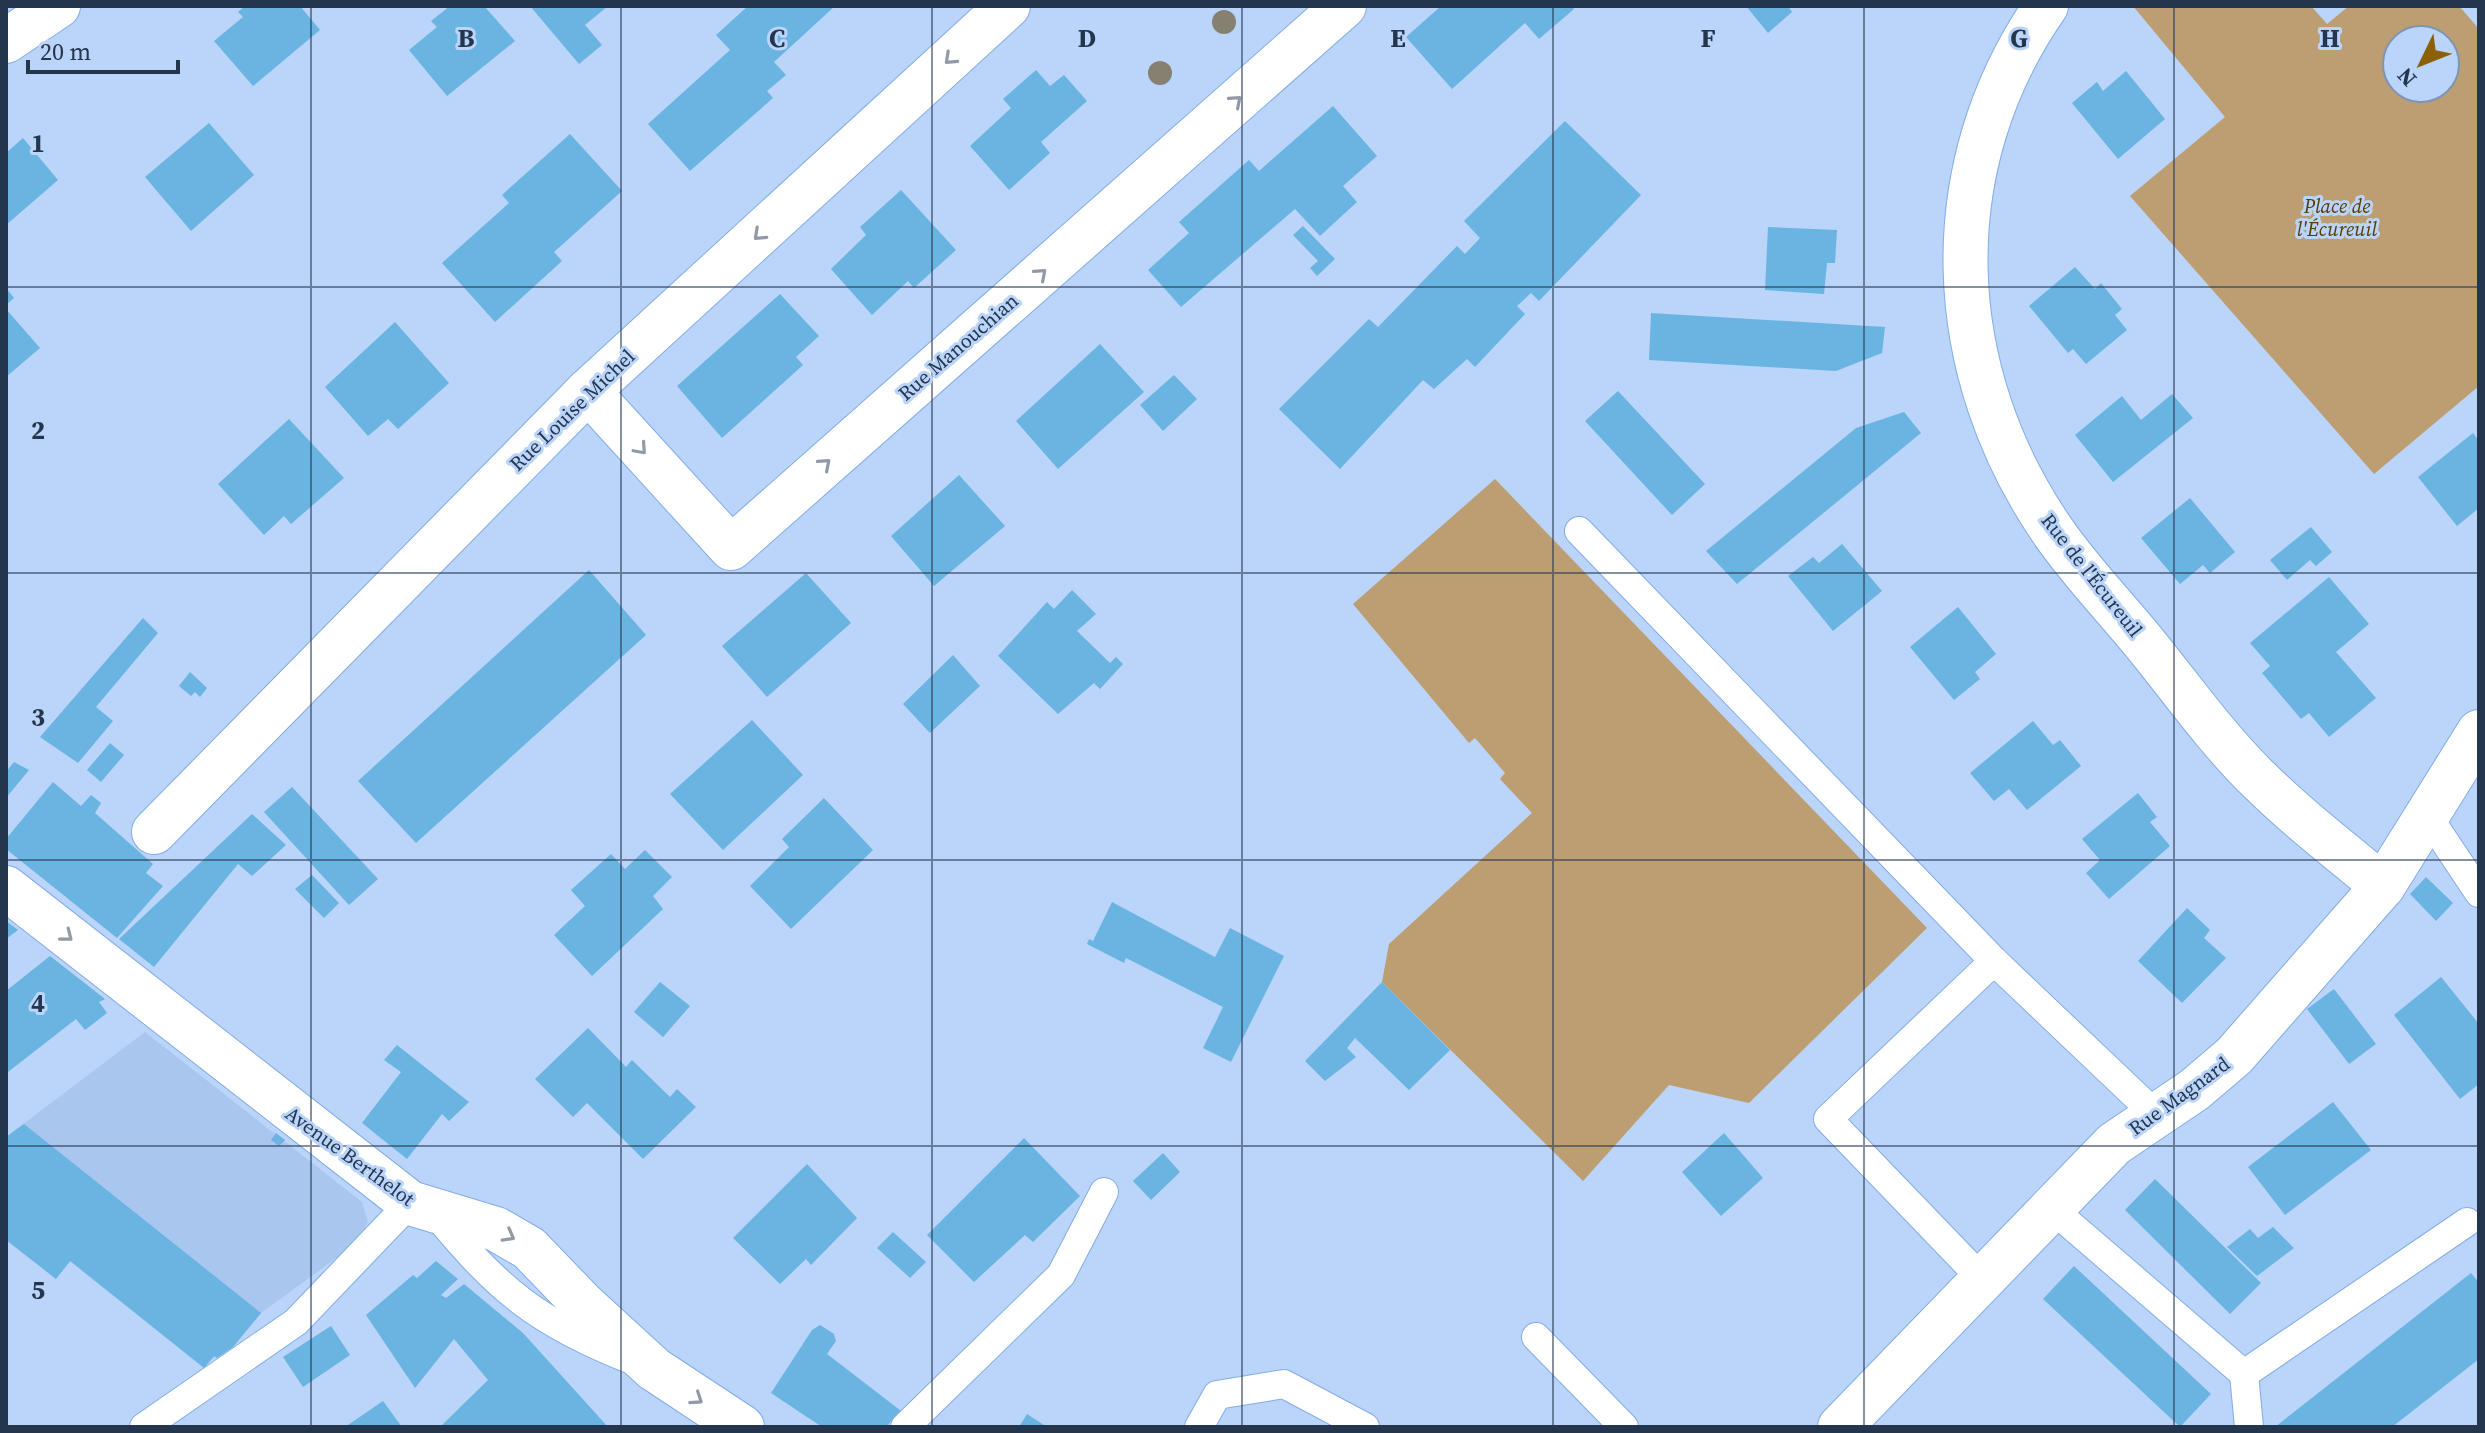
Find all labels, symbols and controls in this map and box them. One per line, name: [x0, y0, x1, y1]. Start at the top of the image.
text: B: [458, 20, 475, 56]
text: C: [769, 20, 785, 56]
text: D: [1078, 20, 1096, 56]
text: E: [1390, 20, 1406, 56]
text: F: [1700, 20, 1716, 56]
text: G: [2010, 20, 2028, 56]
text: H: [2320, 20, 2340, 56]
scale bar: [28, 24, 178, 74]
north arrow: [2381, 24, 2461, 104]
text: 20 m: [40, 35, 91, 68]
one-way arrow: [945, 49, 960, 63]
text: N: [2390, 62, 2423, 94]
one-way arrow: [1226, 97, 1241, 111]
text: 1: [31, 125, 45, 161]
park label: Place de l'Écureuil: [2297, 192, 2378, 243]
one-way arrow: [753, 225, 768, 239]
one-way arrow: [1032, 269, 1047, 283]
street label: Rue Manouchian: [892, 287, 1024, 407]
street label: Rue Louise Michel: [503, 343, 641, 477]
text: 2: [31, 412, 45, 448]
one-way arrow: [631, 439, 645, 454]
one-way arrow: [816, 460, 831, 474]
street label: Rue de l'Écureuil: [2035, 507, 2149, 643]
text: 3: [31, 699, 45, 735]
one-way arrow: [58, 926, 72, 941]
text: 4: [31, 985, 45, 1021]
street label: Rue Magnard: [2123, 1049, 2236, 1142]
street label: Avenue Berthelot: [280, 1100, 421, 1213]
one-way arrow: [500, 1226, 514, 1242]
text: 5: [31, 1272, 45, 1308]
one-way arrow: [689, 1389, 703, 1404]

